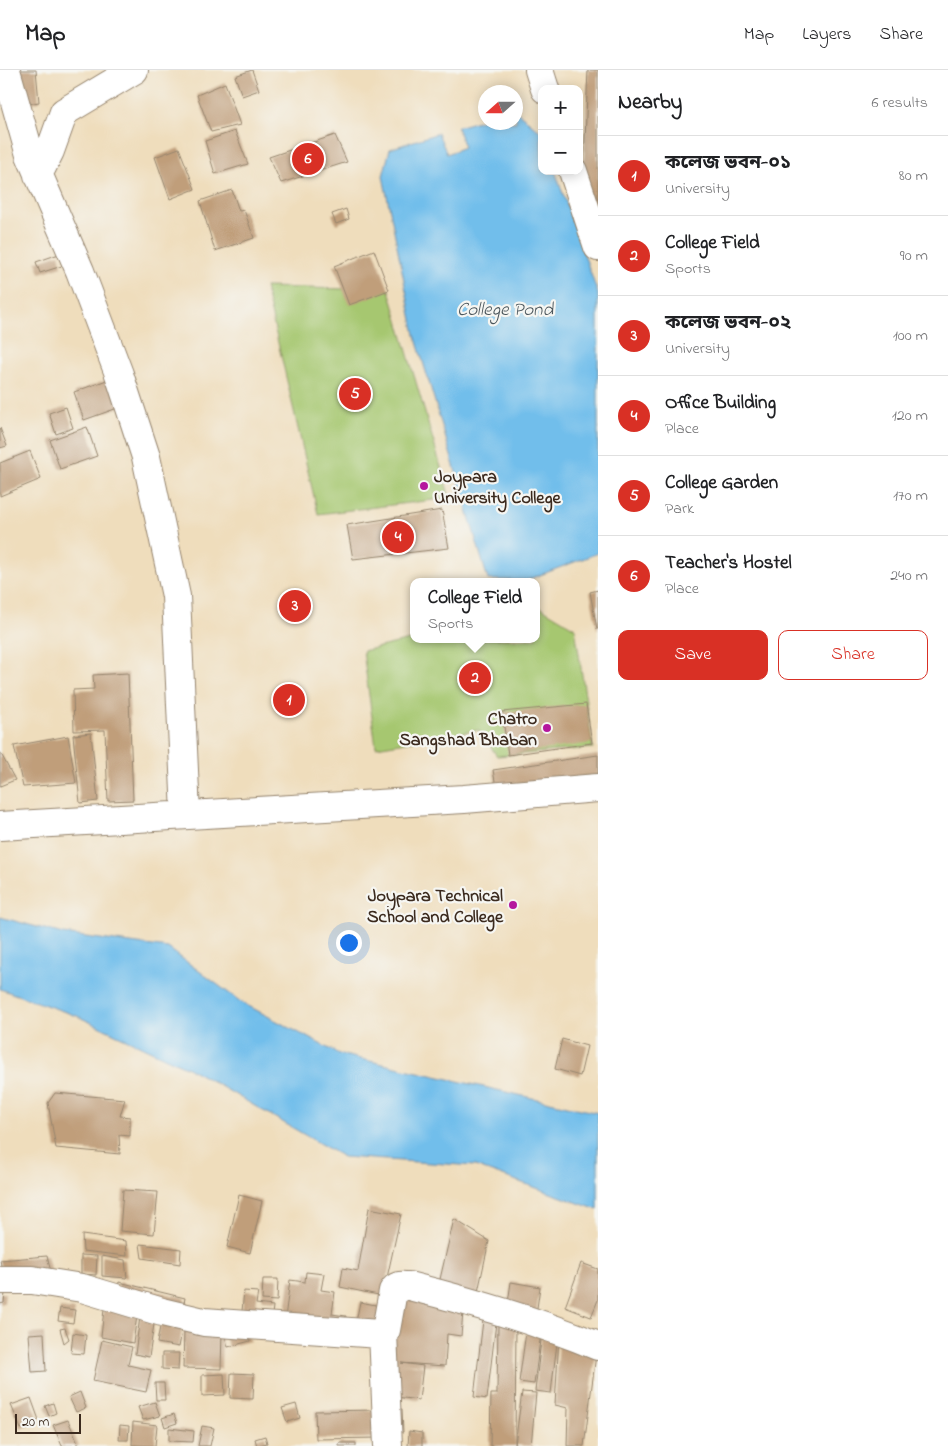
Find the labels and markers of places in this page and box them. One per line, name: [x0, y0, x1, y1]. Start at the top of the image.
pin: 6: [292, 140, 324, 178]
pin: 5: [339, 375, 371, 413]
place label: Joypara University College: [434, 465, 561, 513]
marker: Joypara University College: [418, 480, 430, 492]
pin: 4: [382, 518, 414, 556]
pin: 3: [279, 587, 311, 625]
pin: 2: [459, 659, 491, 697]
pin: 1: [273, 681, 305, 719]
place label: Chatro Sangshad Bhaban: [399, 707, 537, 755]
marker: Chatro Sangshad Bhaban: [541, 722, 553, 734]
place label: Joypara Technical School and College: [367, 884, 504, 932]
marker: Joypara Technical School and College: [507, 899, 519, 911]

